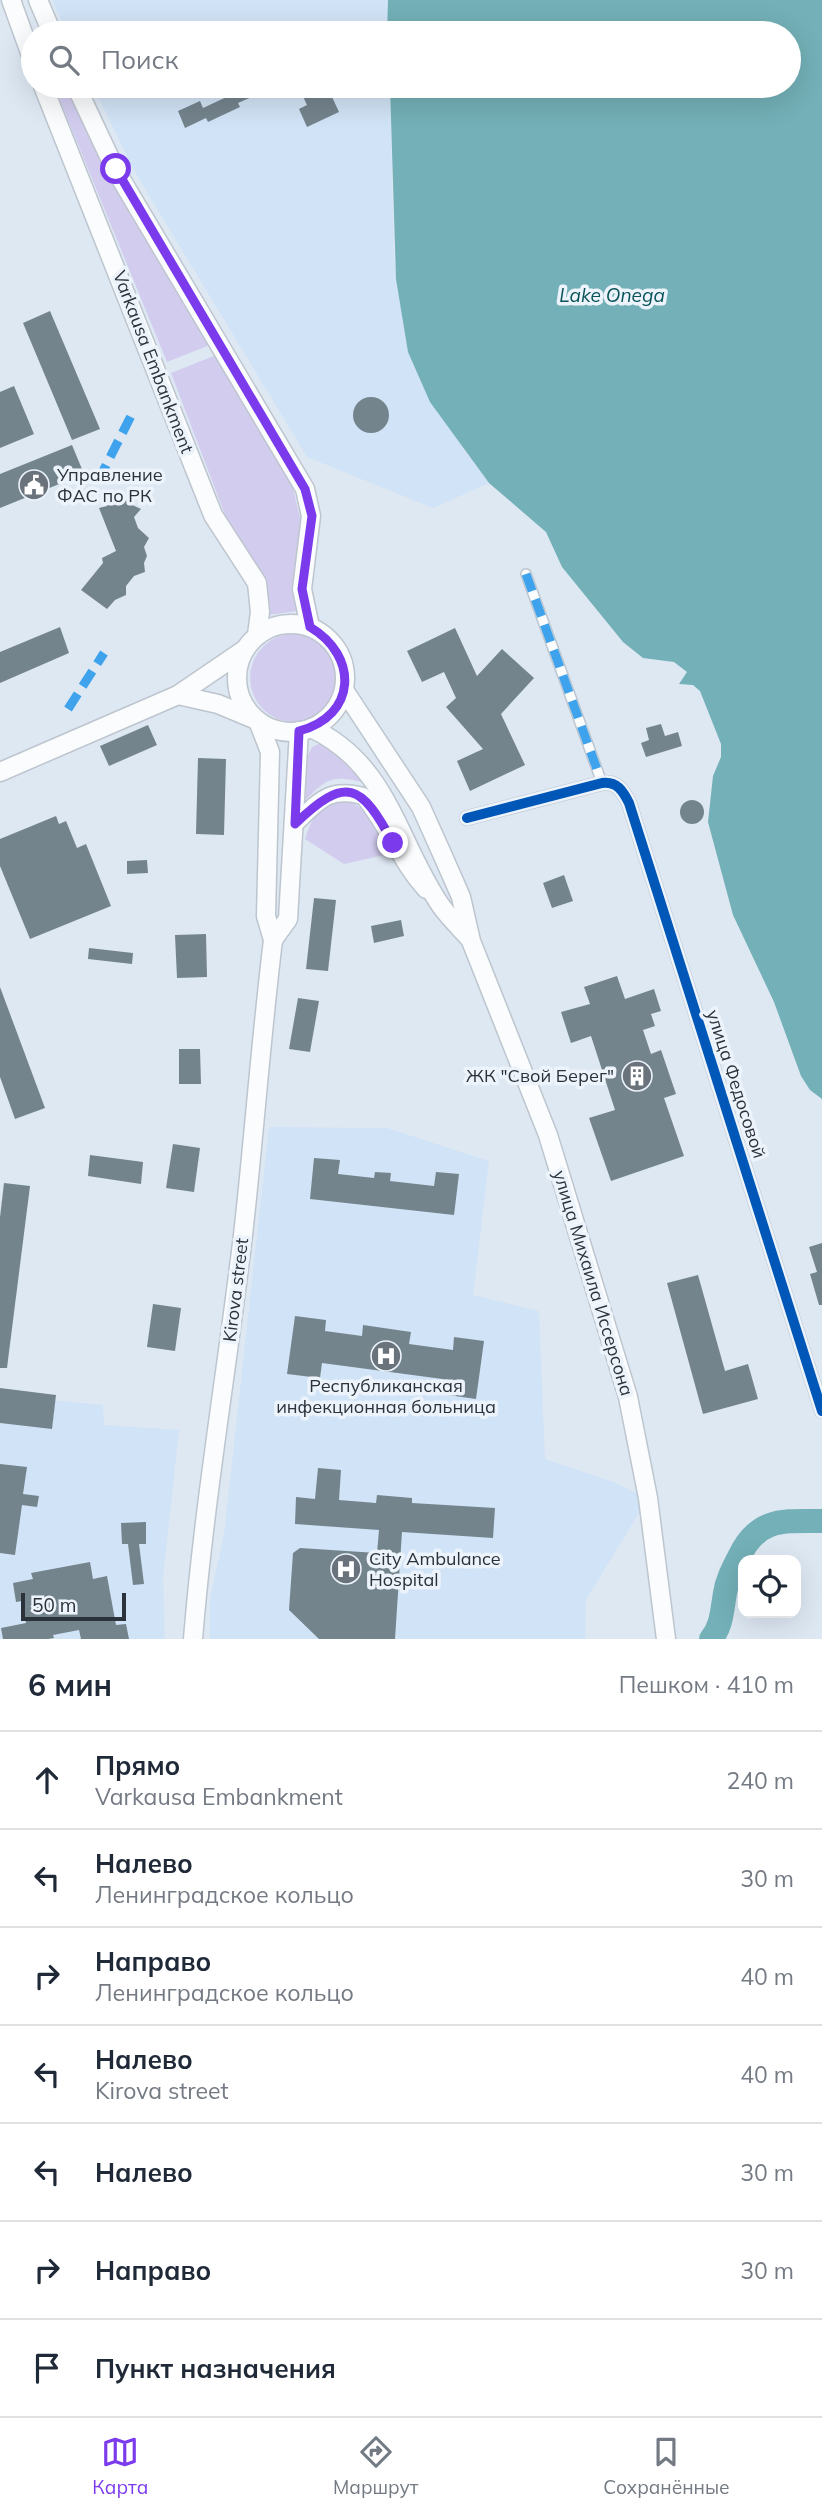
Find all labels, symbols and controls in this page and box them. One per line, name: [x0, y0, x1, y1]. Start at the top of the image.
search box: [21, 21, 801, 98]
icon: search: [45, 41, 83, 79]
text: Поиск: [101, 43, 179, 76]
route start: [100, 153, 131, 184]
street label: Varkausa Embankment: [108, 267, 199, 456]
water label: Lake Onega: [559, 283, 665, 307]
place label: Управление ФАС по РК: [56, 463, 163, 507]
public building icon: Управление ФАС по РК: [17, 468, 51, 502]
route end: [377, 827, 408, 858]
street label: улица Федосовой: [702, 1007, 771, 1161]
building icon: ЖК "Свой Берег": [620, 1059, 654, 1093]
place label: ЖК "Свой Берег": [466, 1064, 614, 1087]
street label: улица Михаила Иссерсона: [548, 1167, 639, 1398]
street label: Kirova street: [218, 1237, 253, 1343]
hospital icon: Республиканская инфекционная больница: [369, 1339, 403, 1373]
place label: Республиканская инфекционная больница: [276, 1374, 496, 1418]
place label: City Ambulance Hospital: [369, 1547, 501, 1591]
hospital icon: City Ambulance Hospital: [329, 1552, 363, 1586]
map controls: [738, 1555, 801, 1618]
button: locate: [738, 1555, 801, 1618]
scale bar: [21, 1590, 126, 1622]
text: 50 m: [32, 1593, 76, 1617]
text: 6 мин: [28, 1666, 112, 1704]
text: Пешком · 410 m: [619, 1670, 794, 1699]
text: Прямо: [95, 1749, 180, 1782]
icon: ahead: [28, 1761, 66, 1799]
text: 240 m: [726, 1766, 794, 1795]
text: Varkausa Embankment: [95, 1782, 343, 1811]
text: Налево: [95, 1847, 193, 1880]
icon: left: [28, 1859, 66, 1897]
text: 30 m: [740, 1864, 794, 1893]
text: Ленинградское кольцо: [95, 1880, 354, 1909]
text: Направо: [95, 1945, 211, 1978]
icon: right: [28, 1957, 66, 1995]
text: 40 m: [740, 1962, 794, 1991]
text: Ленинградское кольцо: [95, 1978, 354, 2007]
text: Налево: [95, 2043, 193, 2076]
icon: left: [28, 2055, 66, 2093]
text: 40 m: [740, 2060, 794, 2089]
text: Kirova street: [95, 2076, 229, 2105]
icon: left: [28, 2153, 66, 2191]
text: Налево: [95, 2156, 193, 2189]
text: 30 m: [740, 2158, 794, 2187]
icon: right: [28, 2251, 66, 2289]
text: Направо: [95, 2254, 211, 2287]
text: 30 m: [740, 2256, 794, 2285]
icon: arrive: [28, 2349, 66, 2387]
text: Пункт назначения: [95, 2352, 336, 2385]
tab: Карта: [92, 2433, 148, 2499]
tab: Маршрут: [333, 2433, 418, 2499]
tab: Сохранённые: [603, 2433, 730, 2499]

